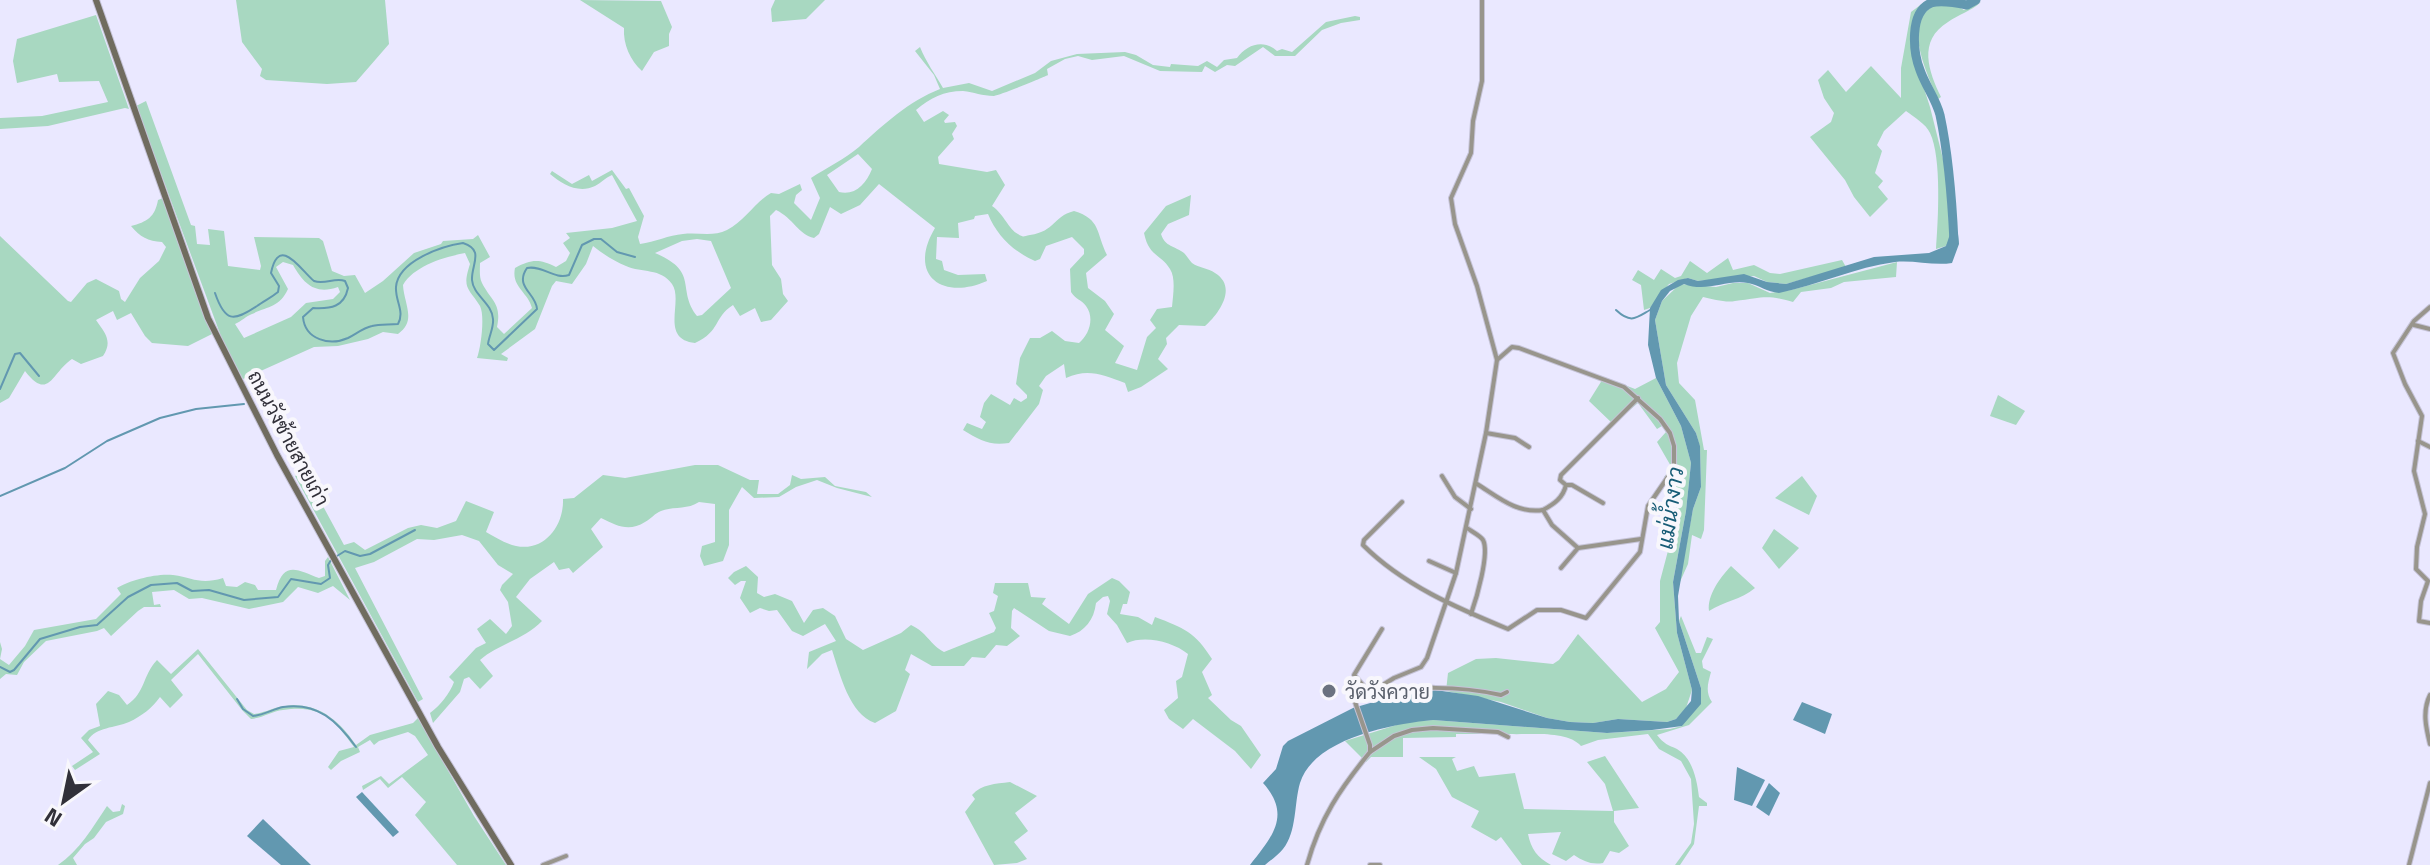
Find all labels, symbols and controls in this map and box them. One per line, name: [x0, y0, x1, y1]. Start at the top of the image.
street label: ถนนวังซ้ายสายเก่า: [240, 364, 338, 512]
water label: แม่น้ำงาว: [1645, 464, 1693, 551]
place label: วัดวังควาย: [1345, 676, 1430, 707]
marker: วัดวังควาย: [1320, 682, 1338, 700]
north arrow: [24, 761, 104, 841]
text: N: [37, 799, 69, 836]

